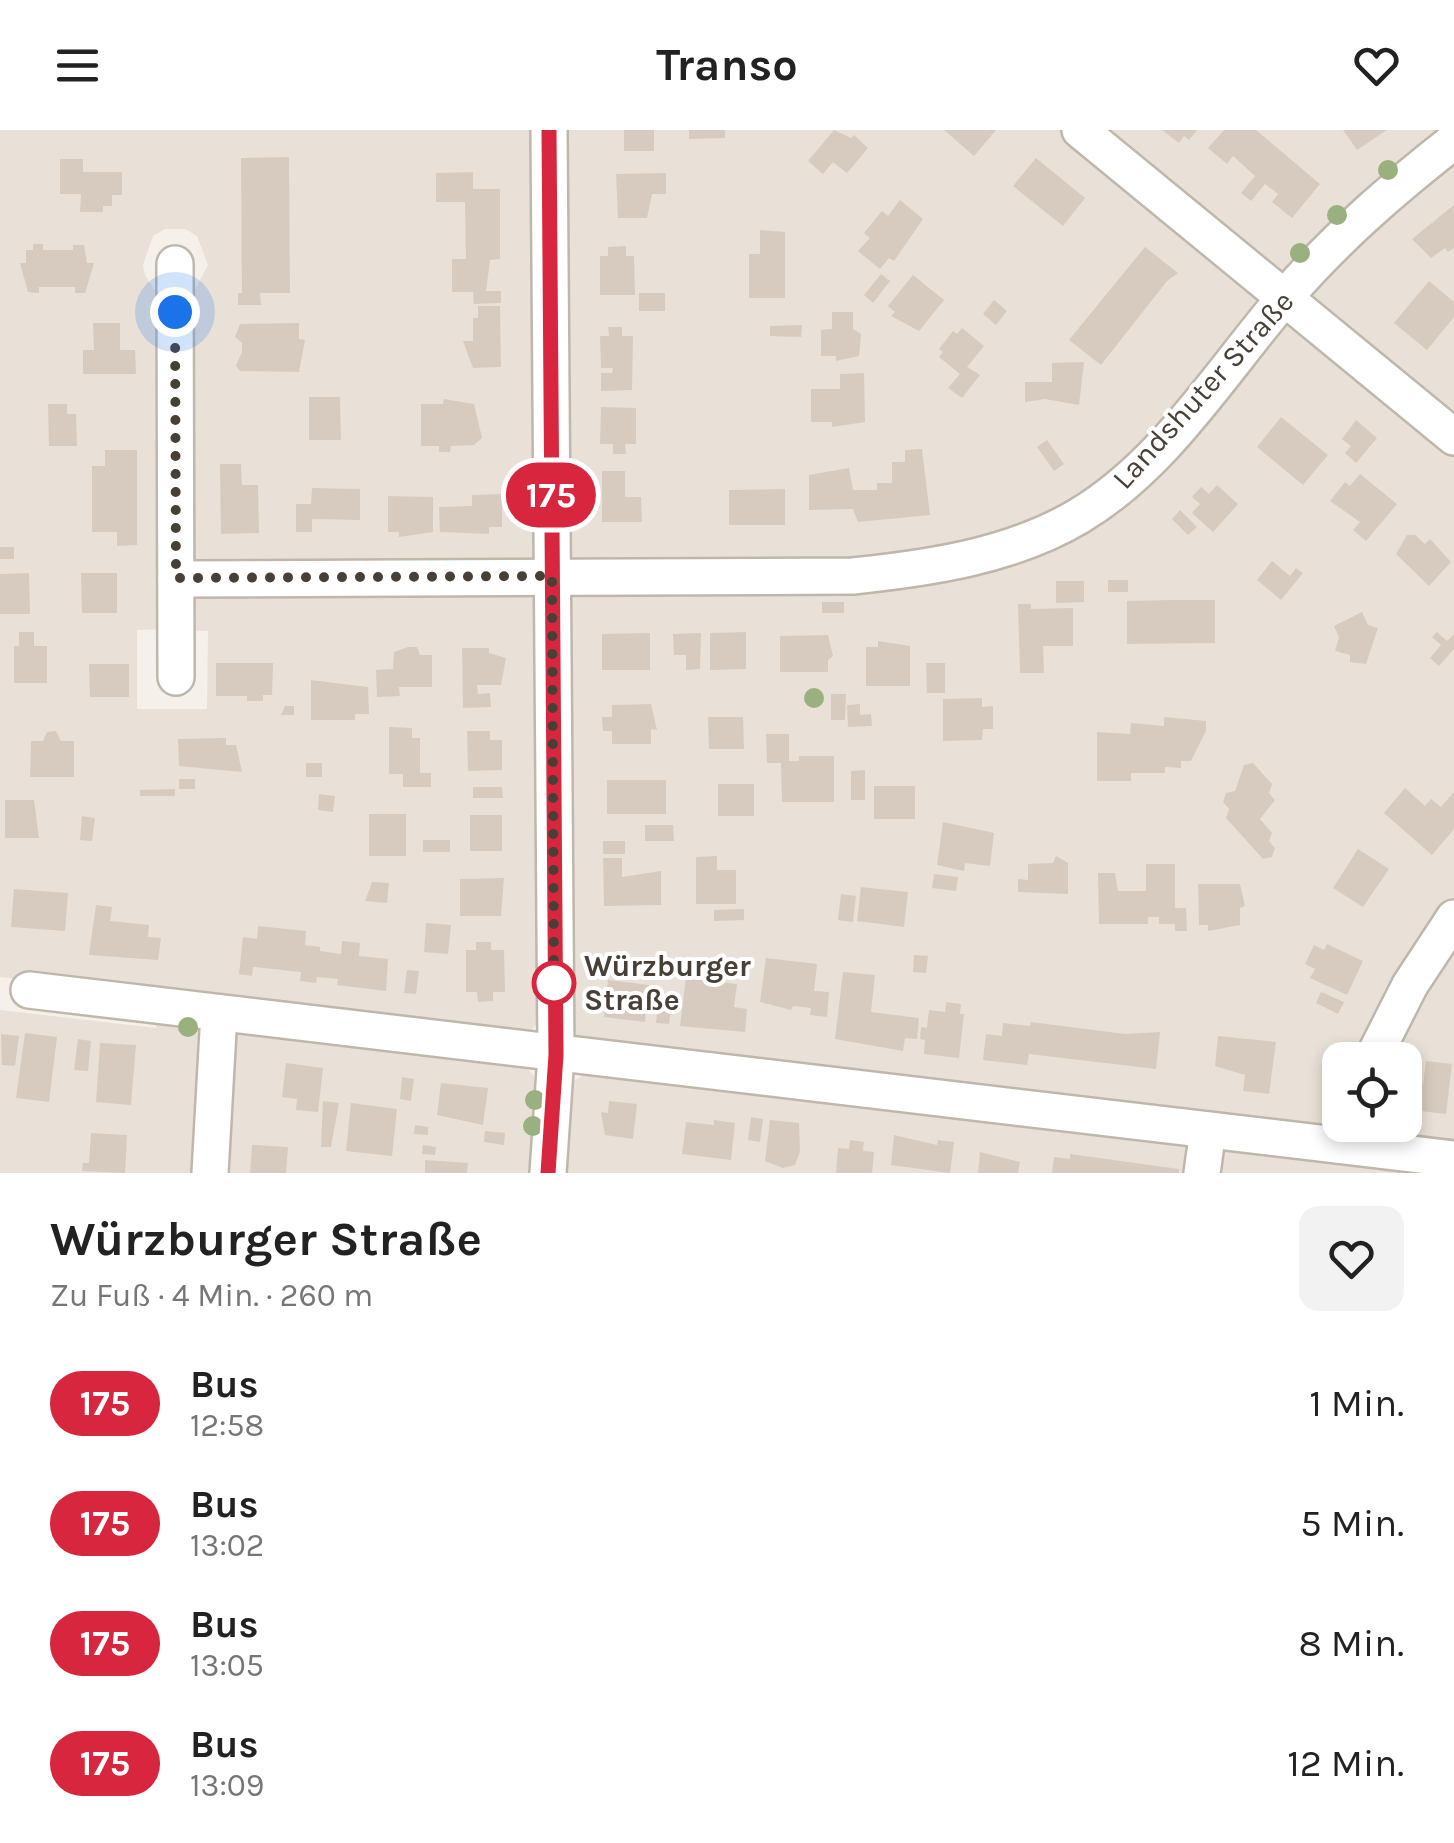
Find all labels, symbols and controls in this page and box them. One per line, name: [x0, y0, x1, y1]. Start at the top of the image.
icon: menu: [50, 38, 105, 93]
icon: heart: [1349, 38, 1404, 93]
text: Transo: [656, 39, 798, 91]
street label: Landshuter Straße: [1105, 284, 1301, 496]
your location: [150, 287, 200, 337]
line badge: 175: [494, 462, 608, 528]
text: 175: [526, 475, 576, 516]
place label: Würzburger Straße: [584, 948, 751, 1018]
marker: Würzburger Straße: [533, 962, 575, 1004]
map controls: [1322, 1042, 1422, 1142]
button: locate: [1322, 1042, 1422, 1142]
button: heart: [1299, 1206, 1404, 1311]
text: Würzburger Straße: [50, 1211, 482, 1267]
text: Zu Fuß · 4 Min. · 260 m: [50, 1277, 373, 1314]
text: Bus: [190, 1362, 259, 1407]
text: 1 Min.: [1309, 1381, 1404, 1426]
text: 175: [80, 1383, 130, 1424]
text: 12:58: [190, 1407, 264, 1444]
text: Bus: [190, 1482, 259, 1527]
text: 5 Min.: [1300, 1501, 1404, 1546]
text: 175: [80, 1503, 130, 1544]
text: 13:02: [190, 1527, 264, 1564]
text: Bus: [190, 1602, 259, 1647]
text: 8 Min.: [1298, 1621, 1404, 1666]
text: 175: [80, 1623, 130, 1664]
text: 13:05: [190, 1647, 264, 1684]
text: Bus: [190, 1722, 259, 1767]
text: 12 Min.: [1287, 1741, 1404, 1786]
text: 175: [80, 1743, 130, 1784]
text: 13:09: [190, 1767, 264, 1804]

